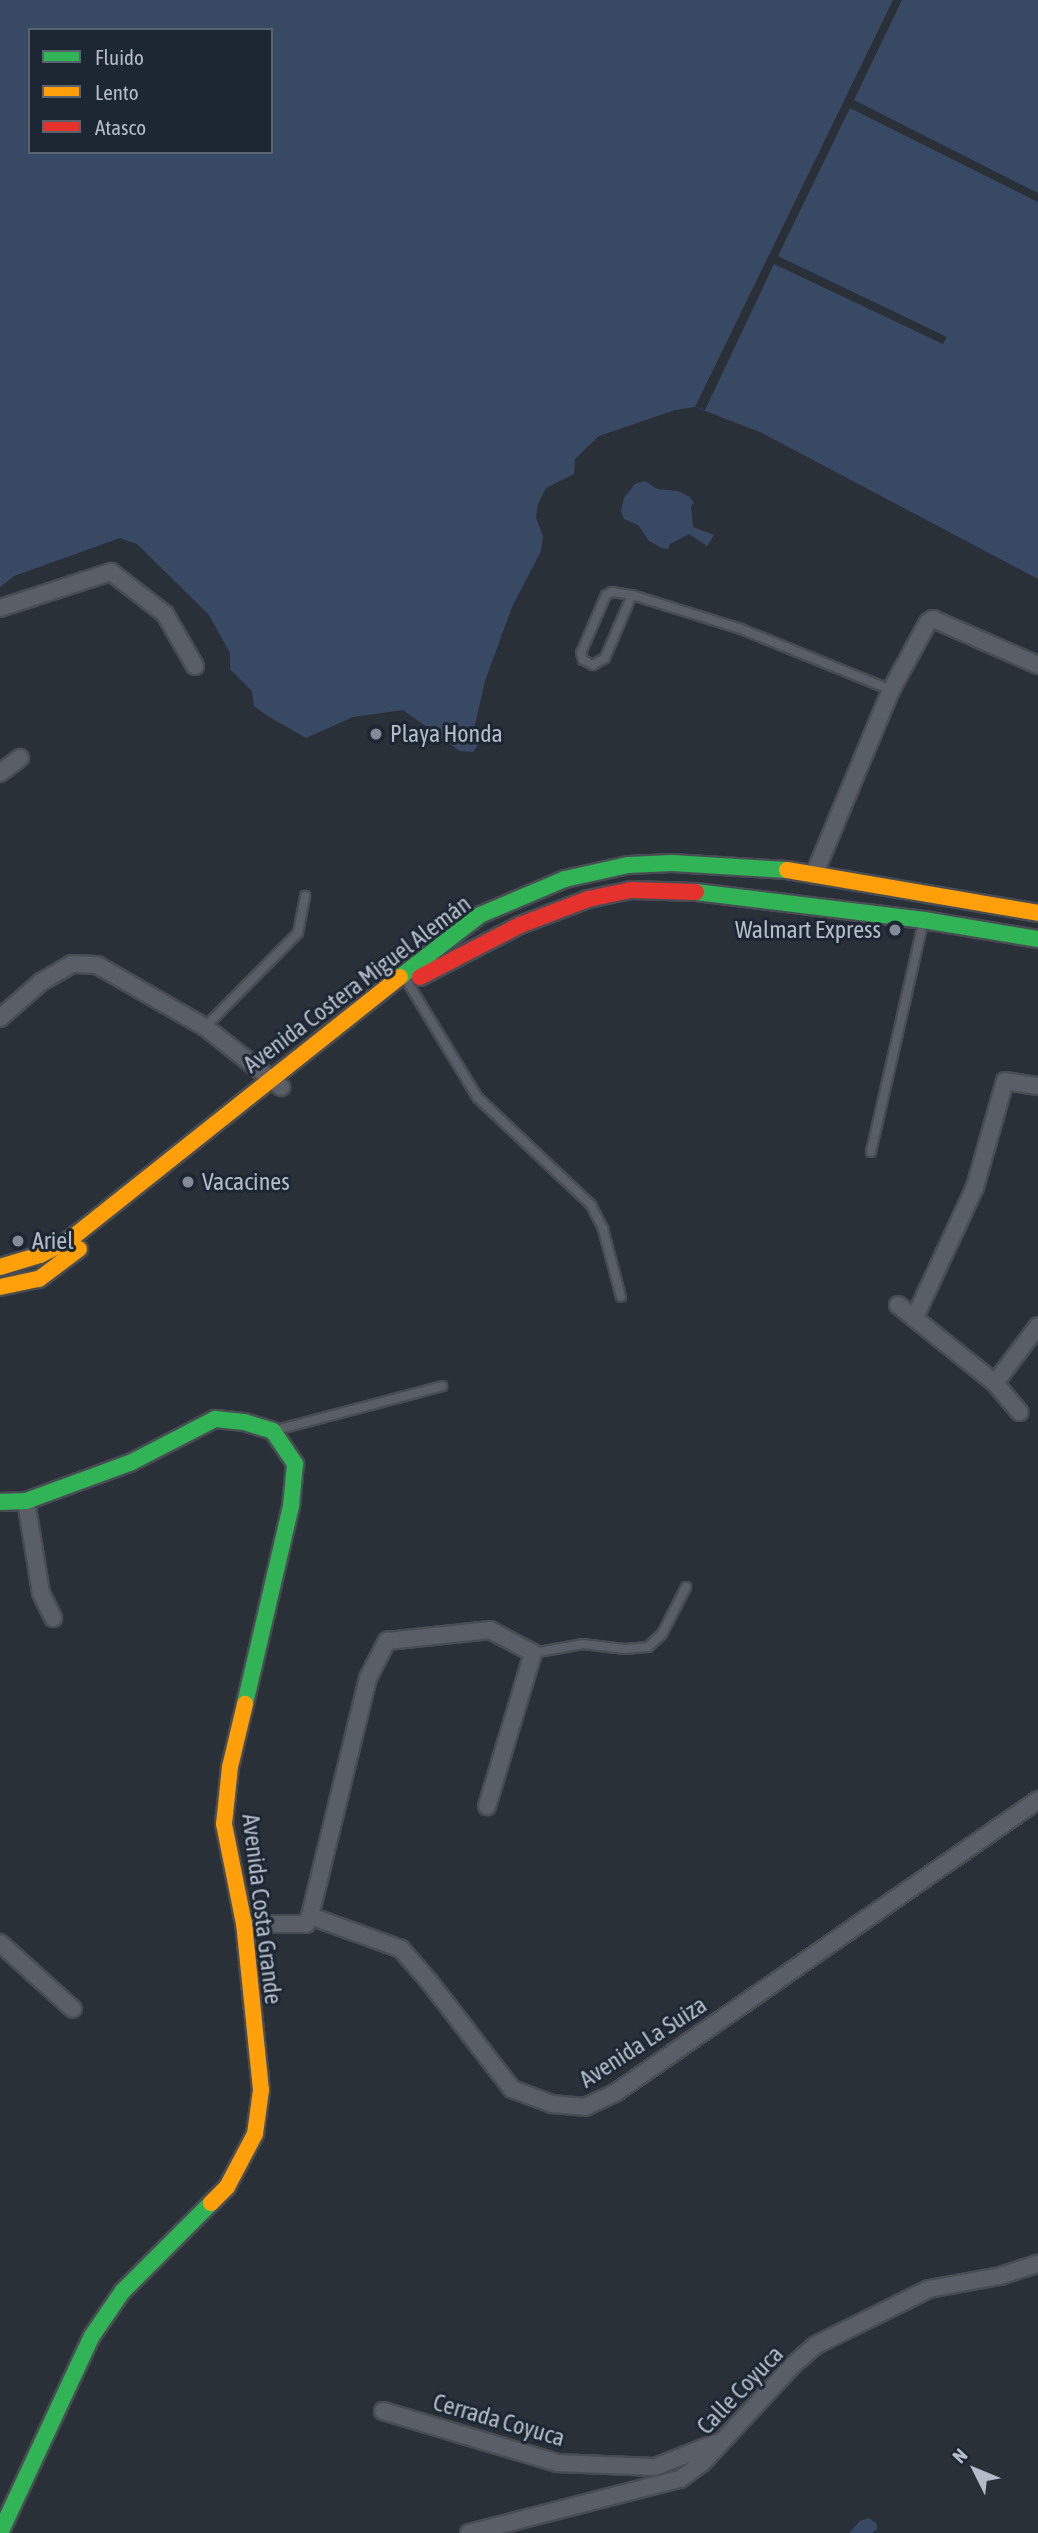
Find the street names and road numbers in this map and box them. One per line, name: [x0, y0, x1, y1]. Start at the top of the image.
street label: Avenida Costera Miguel Alemán: [238, 889, 476, 1079]
street label: Avenida Costa Grande: [236, 1812, 288, 2006]
street label: Avenida La Suiza: [574, 1990, 712, 2094]
street label: Calle Coyuca: [691, 2340, 789, 2440]
street label: Cerrada Coyuca: [430, 2387, 568, 2453]

